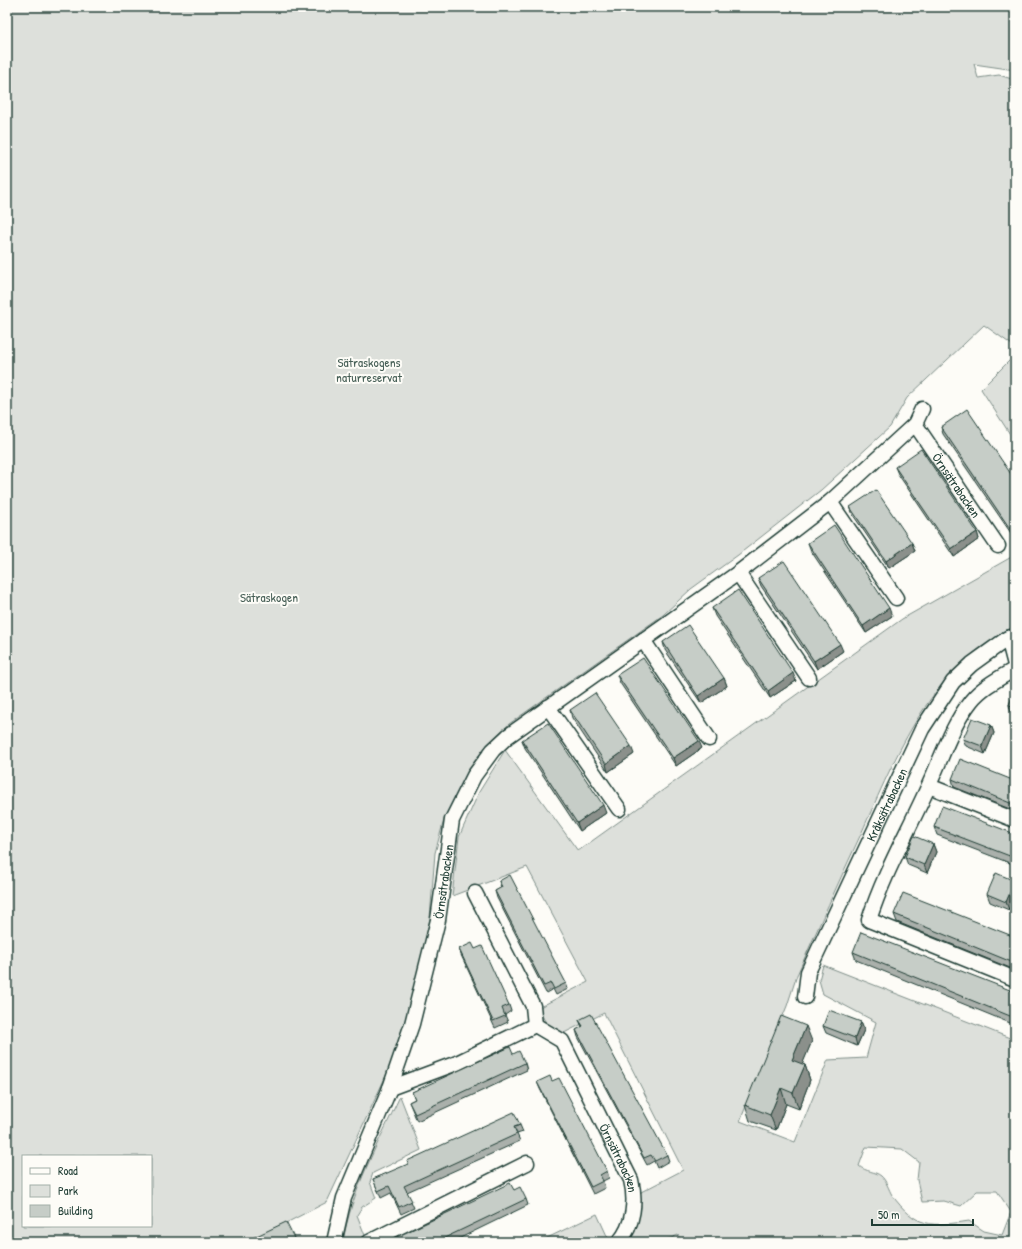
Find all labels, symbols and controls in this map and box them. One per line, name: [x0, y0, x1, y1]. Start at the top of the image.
park label: Sätraskogens naturreservat: [336, 353, 402, 386]
street label: Örnsätrabacken: [928, 449, 985, 521]
park label: Sätraskogen: [240, 588, 298, 606]
street label: Kråksätrabacken: [862, 765, 911, 844]
street label: Örnsätrabacken: [429, 843, 457, 920]
street label: Örnsätrabacken: [595, 1120, 642, 1194]
legend: [22, 1155, 152, 1227]
text: Road: [58, 1162, 78, 1179]
text: Park: [58, 1182, 78, 1199]
scale bar: [872, 1201, 973, 1227]
text: Building: [58, 1202, 93, 1219]
text: 50 m: [878, 1206, 899, 1223]

